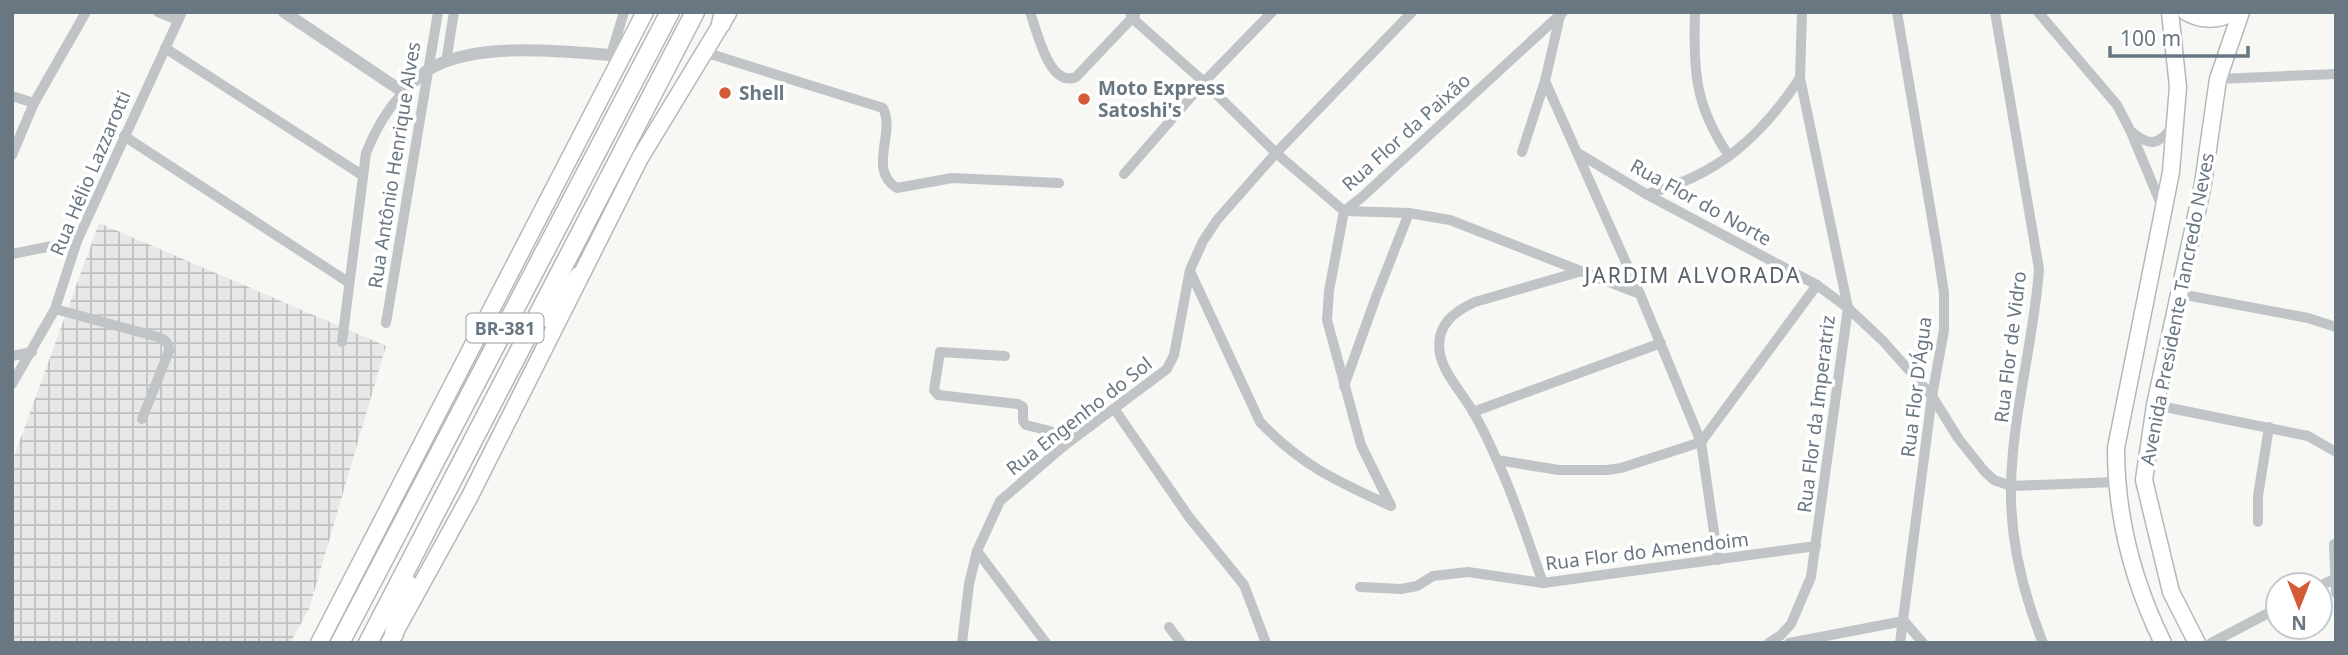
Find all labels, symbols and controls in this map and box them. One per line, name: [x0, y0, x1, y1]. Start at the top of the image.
scale bar: [2110, 14, 2248, 58]
text: 100 m: [2120, 24, 2181, 52]
street label: Rua Antônio Henrique Alves: [362, 40, 426, 290]
street label: Rua Flor da Paixão: [1336, 67, 1476, 197]
place label: Moto Express Satoshi's: [1098, 75, 1225, 123]
place label: Shell: [739, 80, 785, 106]
marker: Shell: [717, 85, 733, 101]
street label: Rua Hélio Lazzarotti: [43, 86, 137, 260]
marker: Moto Express Satoshi's: [1076, 91, 1092, 107]
street label: Avenida Presidente Tancredo Neves: [2134, 150, 2220, 468]
street label: Rua Flor do Norte: [1626, 152, 1776, 252]
district label: JARDIM ALVORADA: [1583, 261, 1801, 289]
street label: Rua Flor de Vidro: [1988, 270, 2032, 424]
road number: BR-381: [466, 314, 544, 342]
street label: Rua Flor da Imperatriz: [1791, 314, 1841, 514]
street label: Rua Flor D'Água: [1894, 315, 1938, 459]
street label: Rua Engenho do Sol: [1001, 351, 1157, 481]
street label: Rua Flor do Amendoim: [1544, 526, 1750, 576]
north arrow: [2264, 571, 2334, 641]
text: N: [2291, 610, 2307, 636]

